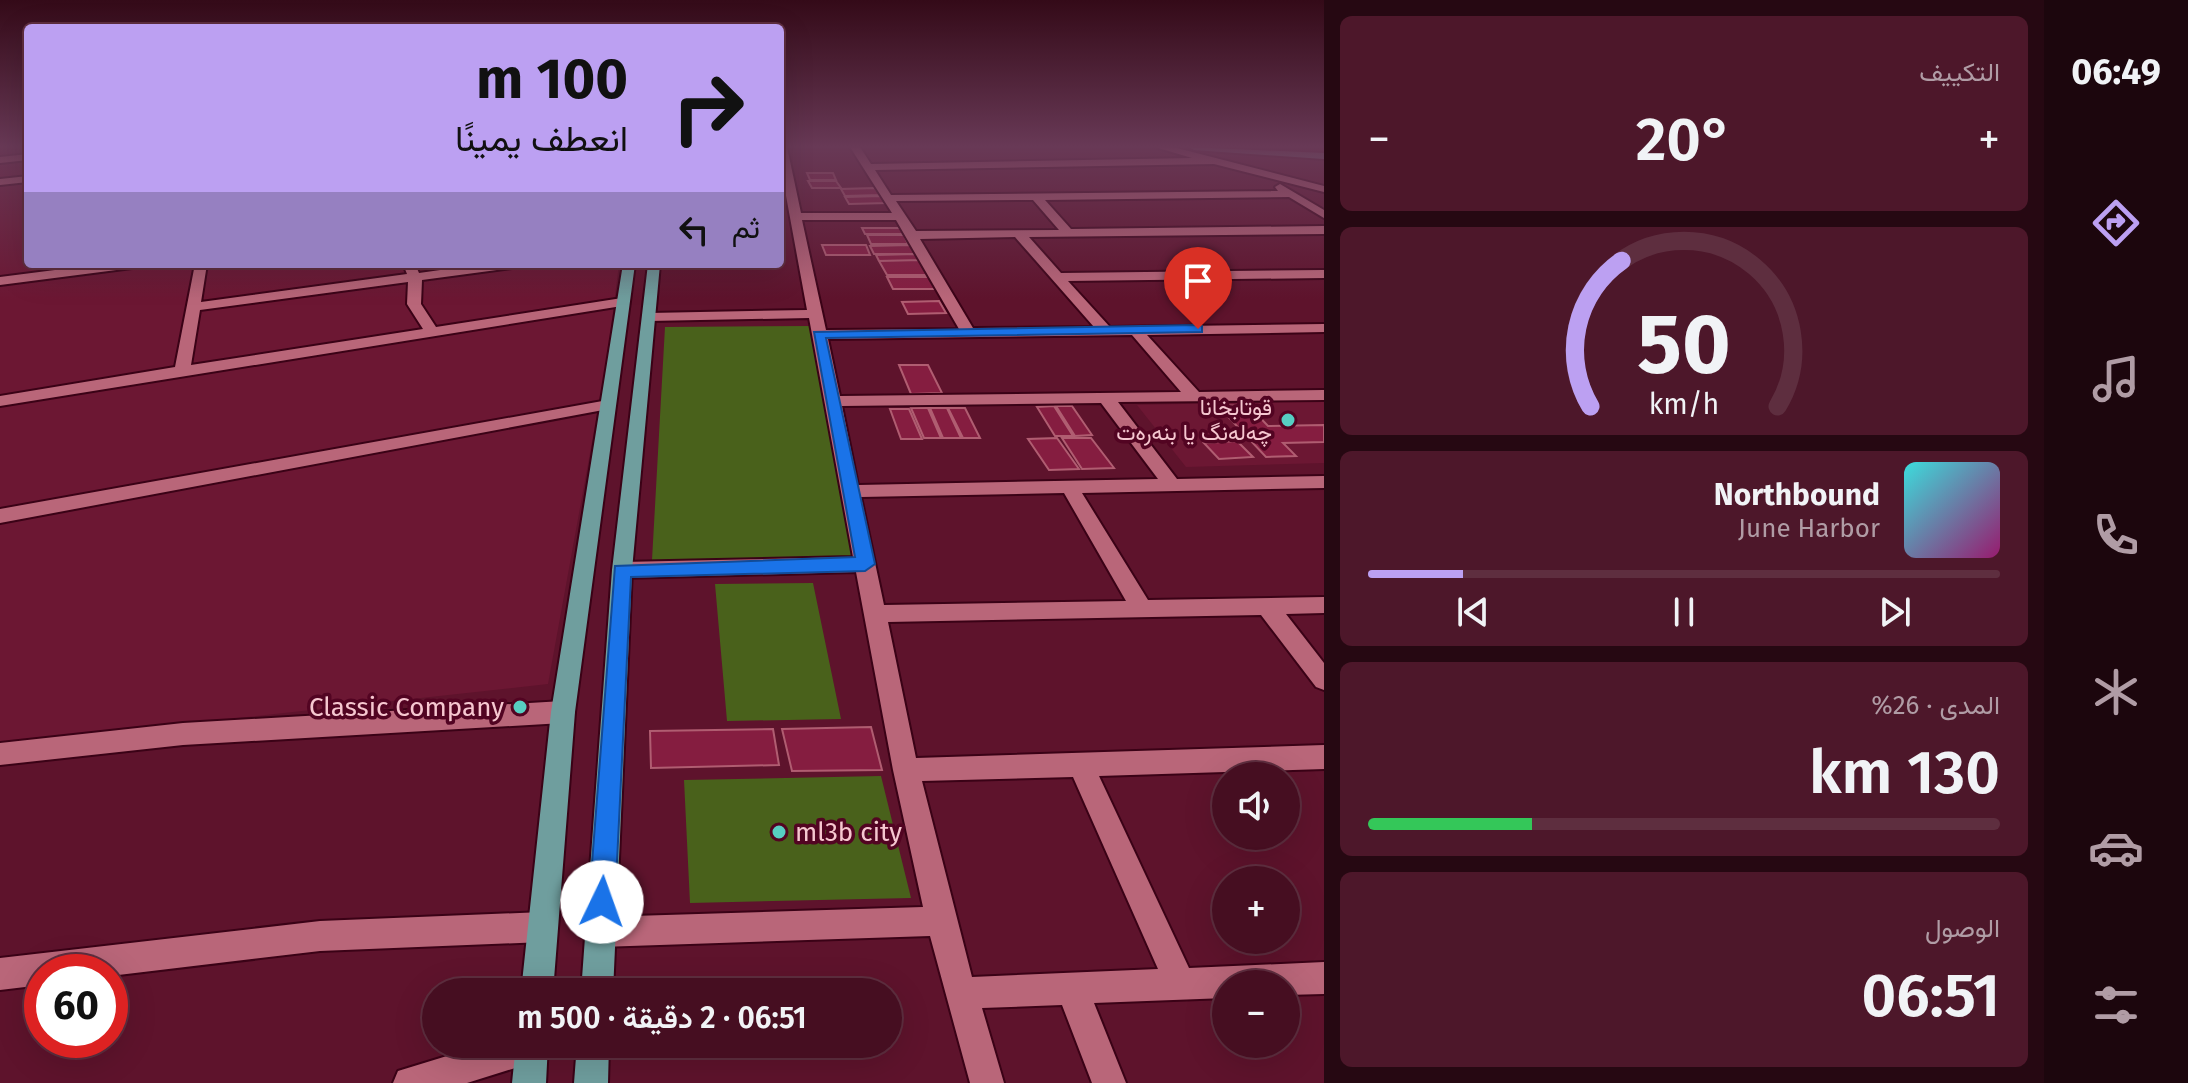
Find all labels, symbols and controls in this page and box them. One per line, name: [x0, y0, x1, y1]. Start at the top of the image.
text: 100 m: [476, 46, 628, 113]
text: 06:49: [2071, 50, 2161, 94]
icon: right: [656, 56, 760, 160]
text: التكييف: [1919, 57, 2000, 88]
text: 20°: [1636, 104, 1732, 176]
text: −: [1368, 113, 1390, 166]
text: +: [1978, 113, 2000, 166]
text: انعطف يمينًا: [455, 117, 628, 161]
icon: directions: [2088, 195, 2144, 251]
icon: left: [672, 208, 716, 252]
text: ثم: [732, 210, 760, 246]
pin: [1164, 247, 1232, 329]
icon: arrive: [1176, 259, 1220, 303]
text: 50: [1637, 294, 1731, 394]
icon: music: [2088, 351, 2144, 407]
text: km/h: [1649, 387, 1719, 422]
place label: قوتابخانا چەلەنگ یا بنەرەت: [1116, 394, 1272, 447]
marker: قوتابخانا چەلەنگ یا بنەرەت: [1279, 411, 1297, 429]
text: Northbound: [1714, 477, 1880, 513]
icon: phone: [2088, 507, 2144, 563]
text: June Harbor: [1738, 513, 1880, 544]
icon: previous: [1451, 590, 1495, 634]
icon: pause: [1662, 590, 1706, 634]
icon: next: [1873, 590, 1917, 634]
icon: climate: [2088, 664, 2144, 720]
text: المدى · 26%: [1871, 690, 2000, 721]
place label: Classic Company: [309, 692, 504, 723]
marker: Classic Company: [511, 698, 529, 716]
text: 130 km: [1809, 737, 2000, 809]
map controls: [1212, 762, 1300, 1058]
button: sound: [1212, 762, 1300, 850]
place label: ml3b city: [795, 817, 902, 848]
icon: car: [2088, 820, 2144, 876]
marker: ml3b city: [770, 823, 788, 841]
position arrow: [560, 860, 644, 944]
button: +: [1212, 866, 1300, 954]
text: الوصول: [1925, 913, 2000, 944]
speed limit sign: 60: [24, 954, 128, 1058]
text: 06:51: [1861, 960, 2000, 1032]
button: −: [1212, 970, 1300, 1058]
icon: filters: [2088, 977, 2144, 1033]
text: 06:51 · 2 دقيقة · 500 m: [517, 1000, 807, 1036]

